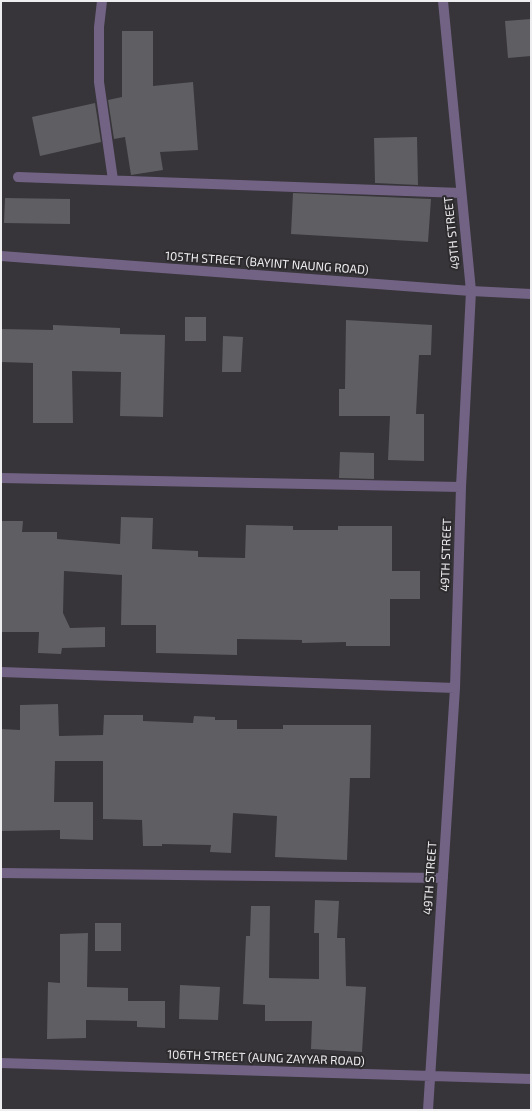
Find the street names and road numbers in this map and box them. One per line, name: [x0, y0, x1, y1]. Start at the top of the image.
street label: 49TH STREET: [441, 196, 463, 270]
street label: 105TH STREET (BAYINT NAUNG ROAD): [165, 249, 369, 277]
street label: 49TH STREET: [438, 518, 454, 592]
street label: 49TH STREET: [420, 841, 440, 915]
street label: 106TH STREET (AUNG ZAYYAR ROAD): [167, 1047, 365, 1069]

